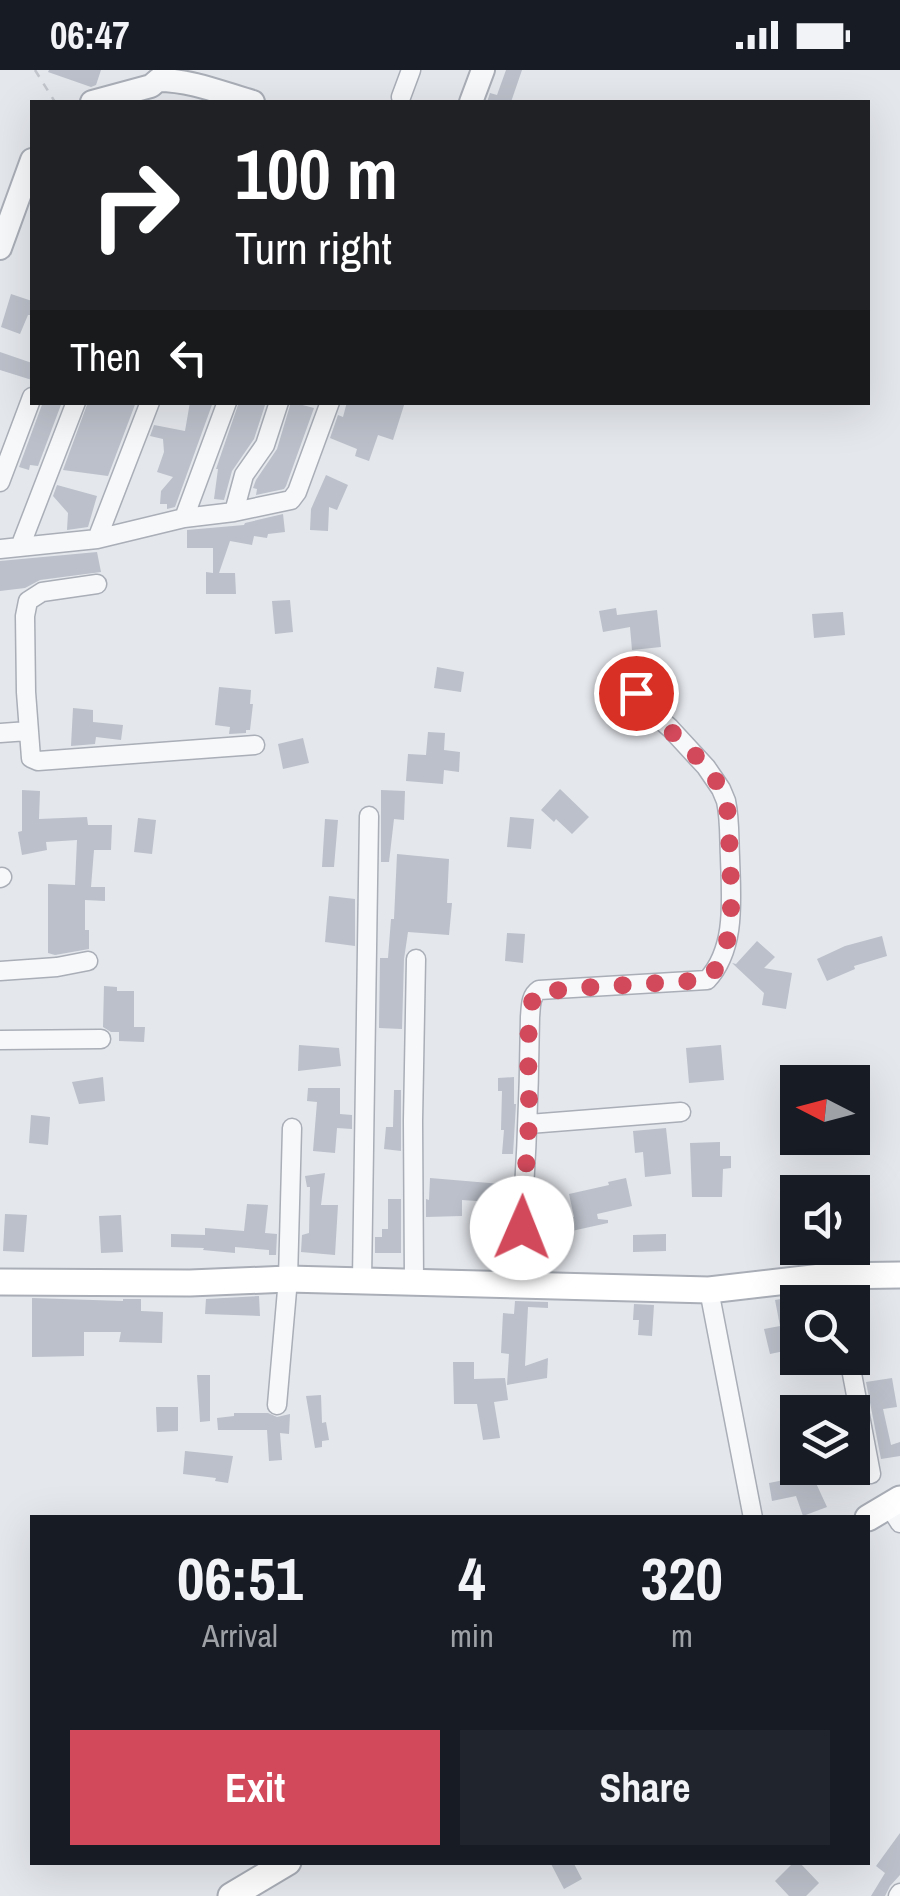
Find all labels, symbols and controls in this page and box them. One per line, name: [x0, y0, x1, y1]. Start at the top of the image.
text: 06:47: [50, 10, 130, 61]
text: 100 m: [235, 127, 398, 221]
icon: right: [70, 140, 200, 270]
text: Turn right: [235, 217, 392, 278]
icon: left: [161, 330, 216, 385]
text: Then: [70, 332, 141, 383]
pin: [594, 651, 679, 736]
icon: arrive: [609, 666, 664, 721]
north arrow: [780, 1065, 870, 1155]
map controls: [780, 1065, 870, 1485]
button: sound: [780, 1175, 870, 1265]
position arrow: [470, 1176, 574, 1280]
button: search: [780, 1285, 870, 1375]
button: layers: [780, 1395, 870, 1485]
text: 06:51: [177, 1538, 303, 1619]
text: 4: [458, 1538, 486, 1619]
text: 320: [641, 1538, 723, 1619]
text: Arrival: [202, 1614, 278, 1657]
text: min: [450, 1614, 494, 1657]
text: m: [671, 1614, 693, 1657]
button: Exit: [70, 1730, 440, 1845]
button: Share: [460, 1730, 830, 1845]

